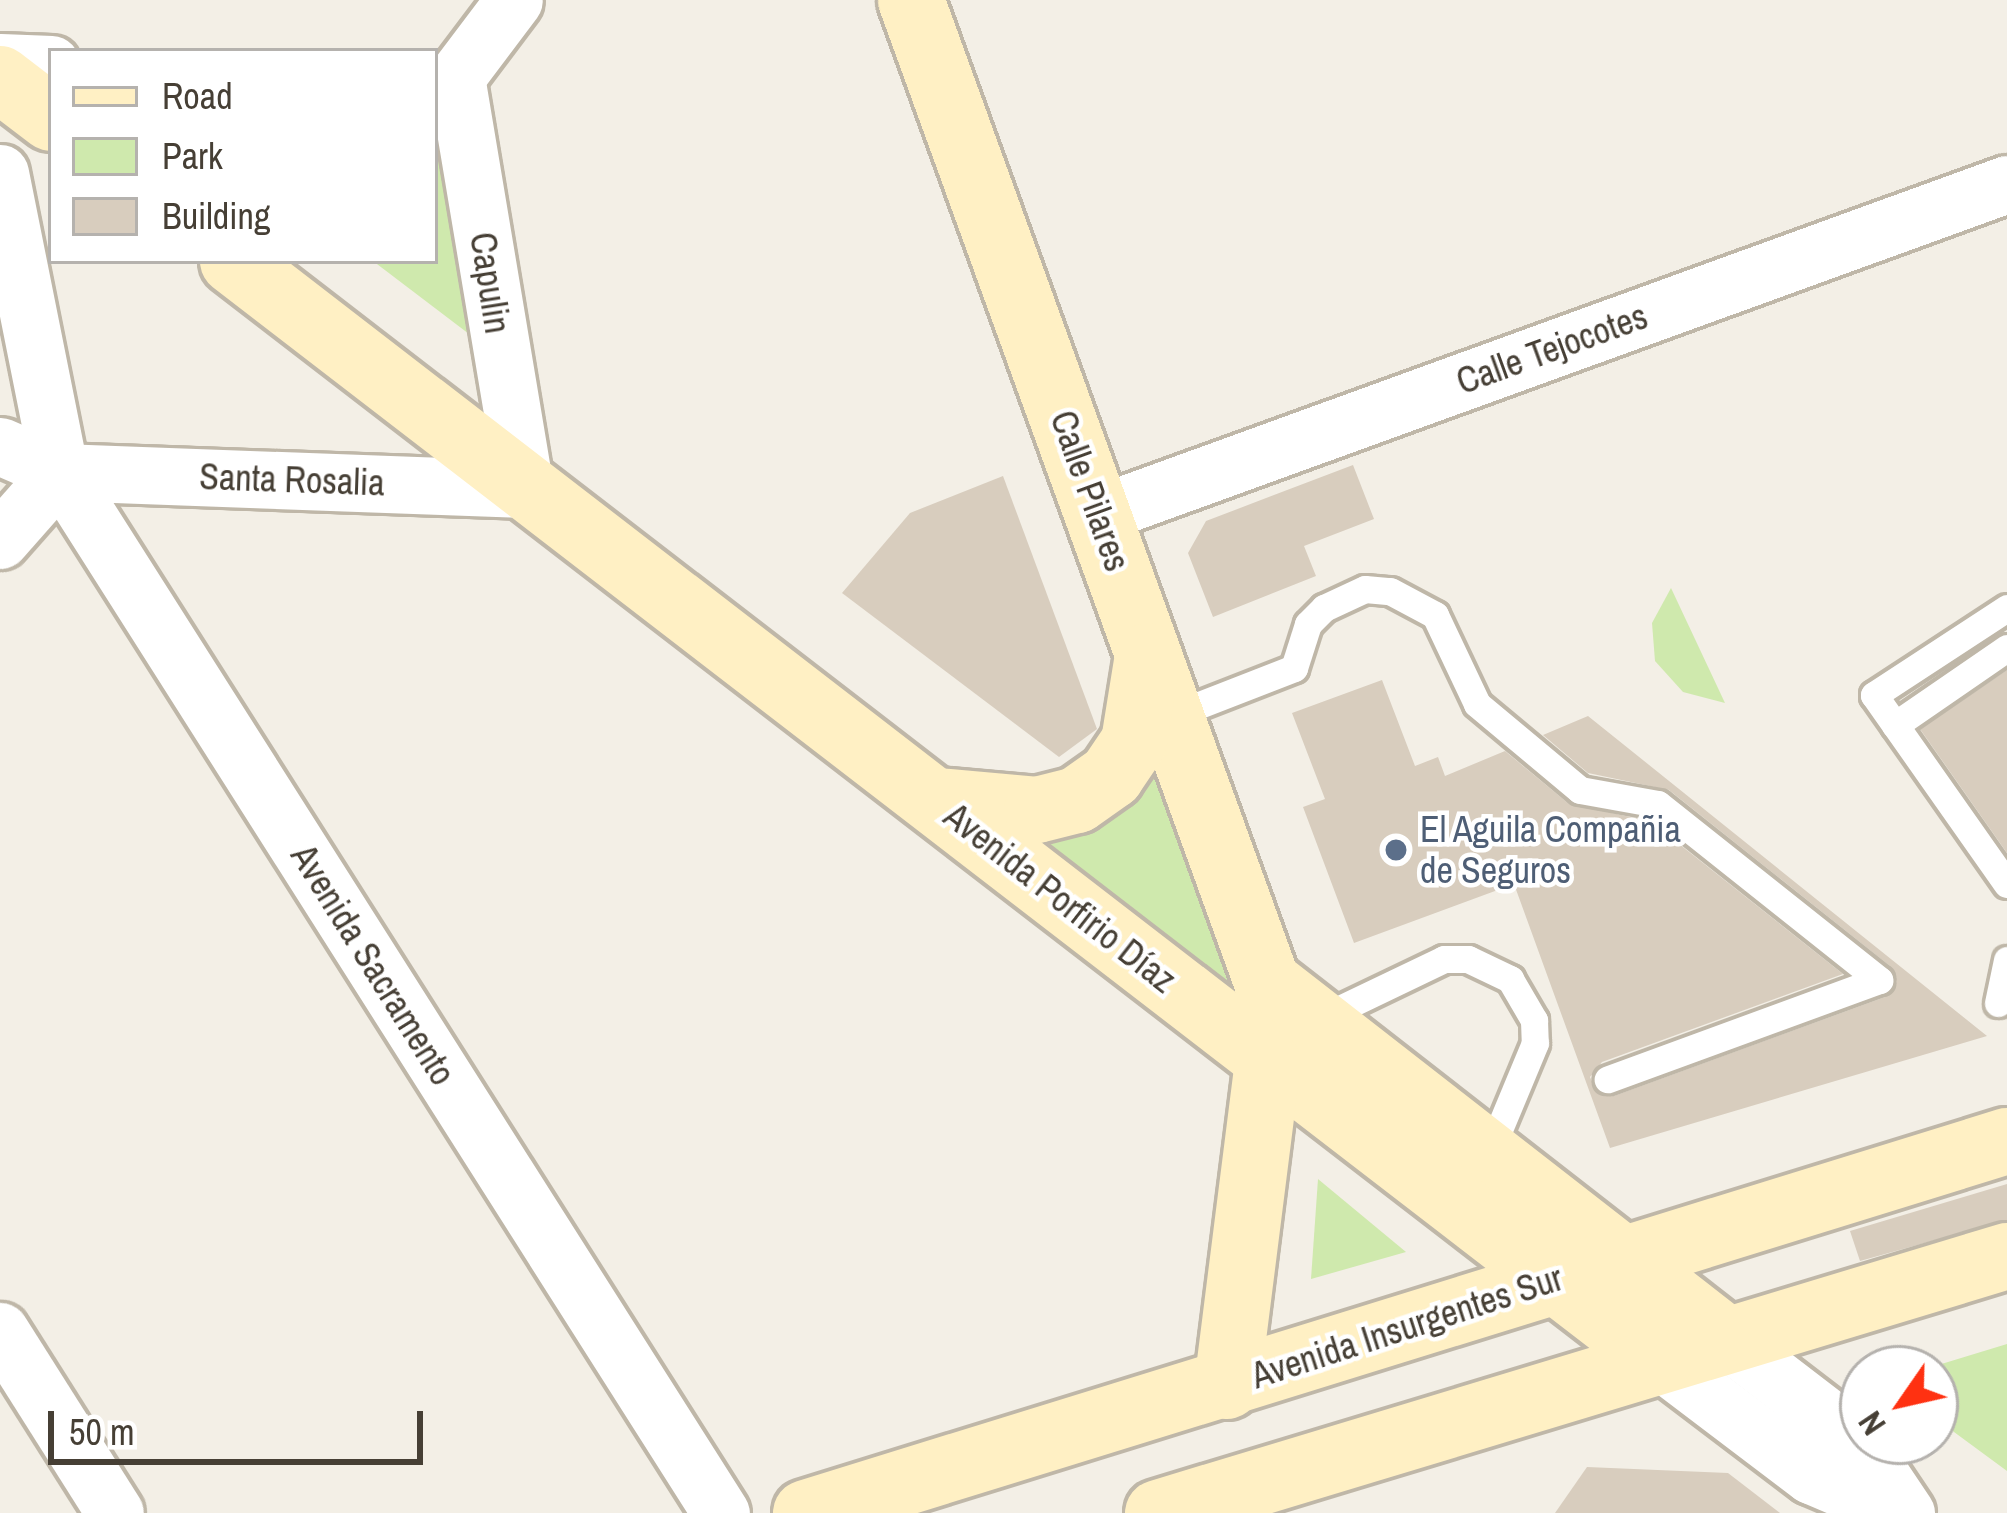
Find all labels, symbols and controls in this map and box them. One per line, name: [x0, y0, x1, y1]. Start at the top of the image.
legend: [48, 48, 438, 264]
text: Road: [162, 72, 233, 120]
text: Park: [162, 132, 223, 180]
text: Building: [162, 192, 270, 240]
street label: Capulin: [461, 229, 519, 337]
street label: Calle Tejocotes: [1451, 294, 1653, 404]
street label: Calle Pilares: [1041, 405, 1139, 577]
street label: Santa Rosalia: [199, 455, 385, 505]
street label: Avenida Porfirio Díaz: [936, 794, 1184, 1002]
place label: El Aguila Compañia de Seguros: [1420, 807, 1683, 892]
street label: Avenida Sacramento: [282, 837, 464, 1093]
marker: El Aguila Compañia de Seguros: [1383, 837, 1409, 863]
street label: Avenida Insurgentes Sur: [1246, 1256, 1568, 1398]
north arrow: [1839, 1345, 1959, 1465]
scale bar: [54, 1387, 429, 1461]
text: N: [1848, 1403, 1895, 1444]
text: 50 m: [69, 1408, 135, 1456]

